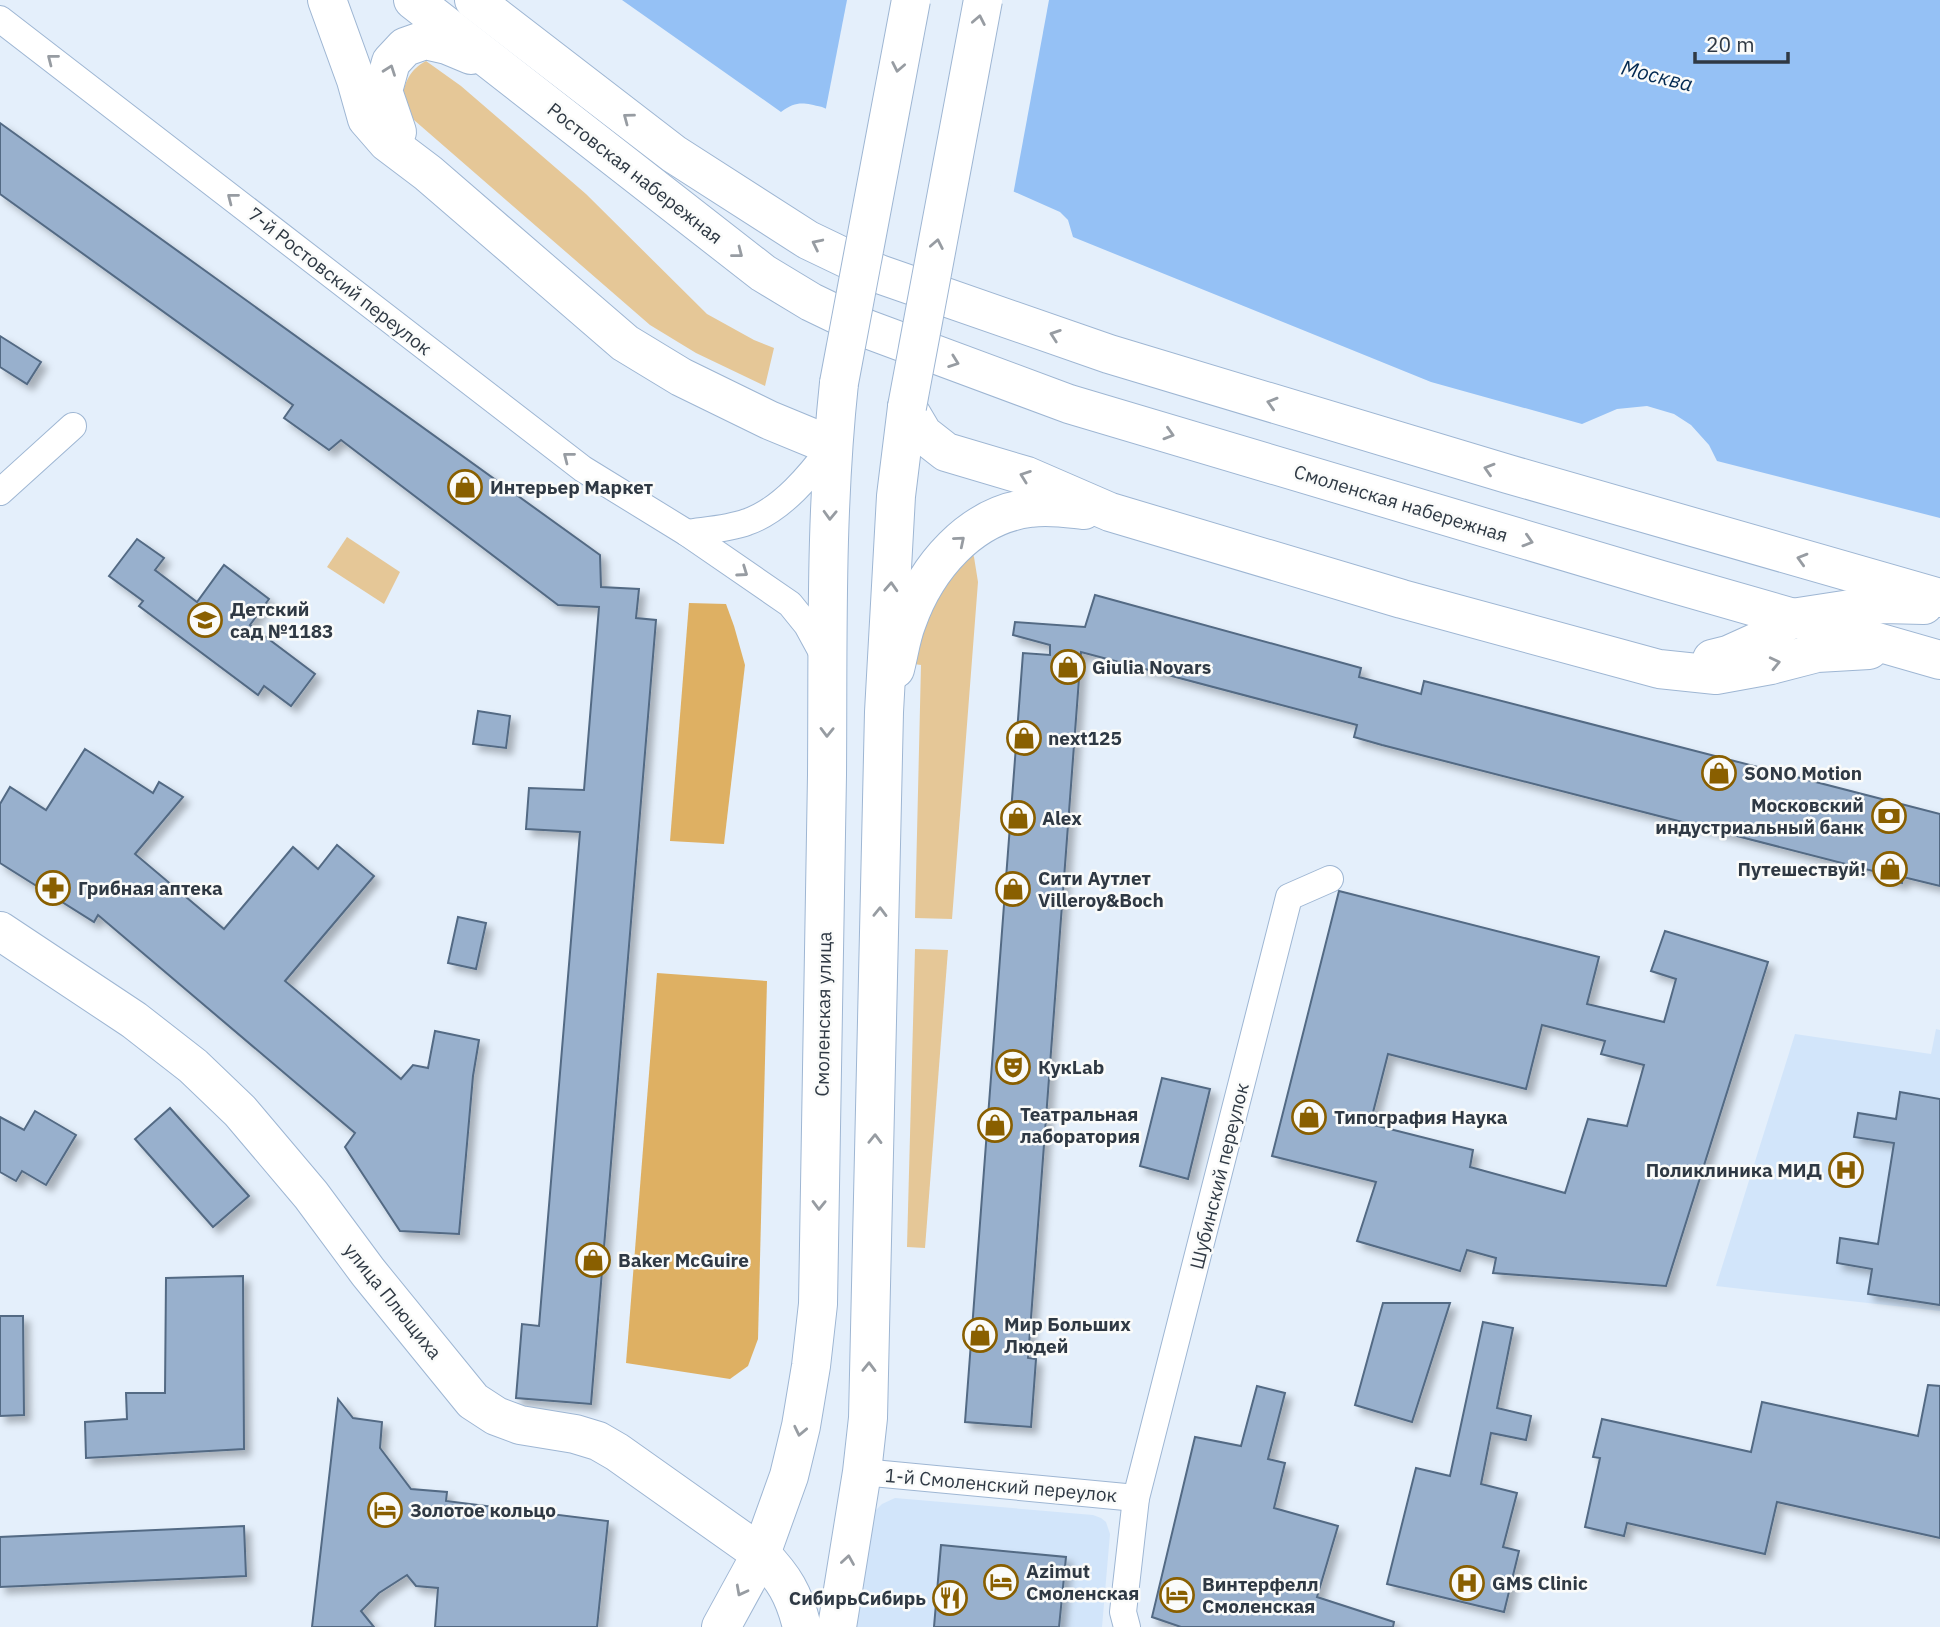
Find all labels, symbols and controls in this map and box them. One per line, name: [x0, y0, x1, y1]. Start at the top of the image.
one-way arrow: [971, 14, 986, 26]
scale bar: [1695, 21, 1788, 65]
text: 20 m: [1706, 30, 1755, 58]
water label: Москва: [1618, 53, 1696, 97]
one-way arrow: [47, 55, 60, 68]
one-way arrow: [891, 61, 906, 73]
one-way arrow: [381, 65, 395, 77]
street label: Ростовская набережная: [543, 97, 727, 249]
one-way arrow: [623, 114, 636, 127]
one-way arrow: [227, 194, 240, 207]
street label: 7-й Ростовский переулок: [243, 202, 437, 360]
one-way arrow: [929, 238, 944, 250]
one-way arrow: [812, 239, 824, 253]
one-way arrow: [729, 245, 742, 257]
one-way arrow: [1049, 329, 1061, 343]
one-way arrow: [947, 353, 959, 367]
one-way arrow: [1266, 396, 1278, 411]
one-way arrow: [1163, 426, 1175, 441]
one-way arrow: [563, 452, 575, 465]
street label: Смоленская набережная: [1291, 459, 1511, 547]
one-way arrow: [1484, 462, 1496, 477]
shop icon: Интерьер Маркет: [446, 468, 484, 506]
one-way arrow: [1019, 470, 1031, 484]
place label: Интерьер Маркет: [490, 475, 653, 499]
one-way arrow: [823, 509, 838, 520]
one-way arrow: [1522, 532, 1534, 547]
one-way arrow: [952, 537, 965, 549]
one-way arrow: [1796, 552, 1808, 567]
one-way arrow: [735, 564, 748, 576]
one-way arrow: [883, 581, 898, 592]
place label: Детский сад №1183: [230, 597, 333, 643]
school or university icon: Детский сад №1183: [186, 601, 224, 639]
shop icon: Giulia Novars: [1049, 648, 1087, 686]
place label: Giulia Novars: [1092, 655, 1211, 679]
one-way arrow: [1769, 657, 1781, 671]
shop icon: next125: [1005, 719, 1043, 757]
place label: next125: [1048, 726, 1122, 750]
one-way arrow: [819, 727, 835, 738]
shop icon: SONO Motion: [1700, 754, 1738, 792]
place label: SONO Motion: [1744, 761, 1862, 785]
place label: Московский индустриальный банк: [1655, 793, 1864, 839]
bank icon: Московский индустриальный банк: [1870, 797, 1908, 835]
shop icon: Alex: [999, 799, 1037, 837]
place label: Alex: [1042, 806, 1082, 830]
shop icon: Путешествуй!: [1871, 850, 1909, 888]
place label: Путешествуй!: [1737, 857, 1866, 881]
place label: Сити Аутлет Villeroy&Boch: [1038, 866, 1164, 912]
pharmacy icon: Грибная аптека: [34, 869, 72, 907]
shop icon: Сити Аутлет Villeroy&Boch: [994, 870, 1032, 908]
place label: Грибная аптека: [78, 876, 223, 900]
one-way arrow: [872, 906, 887, 917]
street label: Смоленская улица: [810, 931, 836, 1097]
theatre icon: КукLab: [994, 1048, 1032, 1086]
place label: КукLab: [1038, 1055, 1104, 1079]
street label: Шубинский переулок: [1184, 1080, 1254, 1272]
shop icon: Типография Наука: [1290, 1098, 1328, 1136]
place label: Театральная лаборатория: [1020, 1102, 1140, 1148]
place label: Типография Наука: [1334, 1105, 1508, 1129]
shop icon: Театральная лаборатория: [976, 1106, 1014, 1144]
one-way arrow: [867, 1134, 882, 1145]
hospital icon: Поликлиника МИД: [1827, 1151, 1865, 1189]
place label: Поликлиника МИД: [1646, 1158, 1822, 1182]
one-way arrow: [812, 1199, 827, 1210]
street label: улица Плющиха: [339, 1238, 447, 1364]
shop icon: Baker McGuire: [574, 1241, 612, 1279]
place label: Baker McGuire: [618, 1248, 749, 1272]
place label: Мир Больших Людей: [1004, 1312, 1131, 1358]
shop icon: Мир Больших Людей: [961, 1316, 999, 1354]
one-way arrow: [862, 1361, 877, 1372]
one-way arrow: [793, 1425, 808, 1437]
street label: 1-й Смоленский переулок: [884, 1463, 1118, 1507]
hotel icon: Золотое кольцо: [366, 1491, 404, 1529]
place label: Золотое кольцо: [410, 1498, 556, 1522]
one-way arrow: [840, 1554, 855, 1566]
place label: Azimut Смоленская: [1026, 1559, 1139, 1605]
hotel icon: Azimut Смоленская: [982, 1563, 1020, 1601]
hospital icon: GMS Clinic: [1448, 1564, 1486, 1602]
place label: GMS Clinic: [1492, 1571, 1588, 1595]
place label: Винтерфелл Смоленская: [1202, 1572, 1319, 1618]
hotel icon: Винтерфелл Смоленская: [1158, 1576, 1196, 1614]
restaurant icon: СибирьСибирь: [931, 1579, 969, 1617]
one-way arrow: [736, 1583, 749, 1596]
place label: СибирьСибирь: [789, 1586, 926, 1610]

